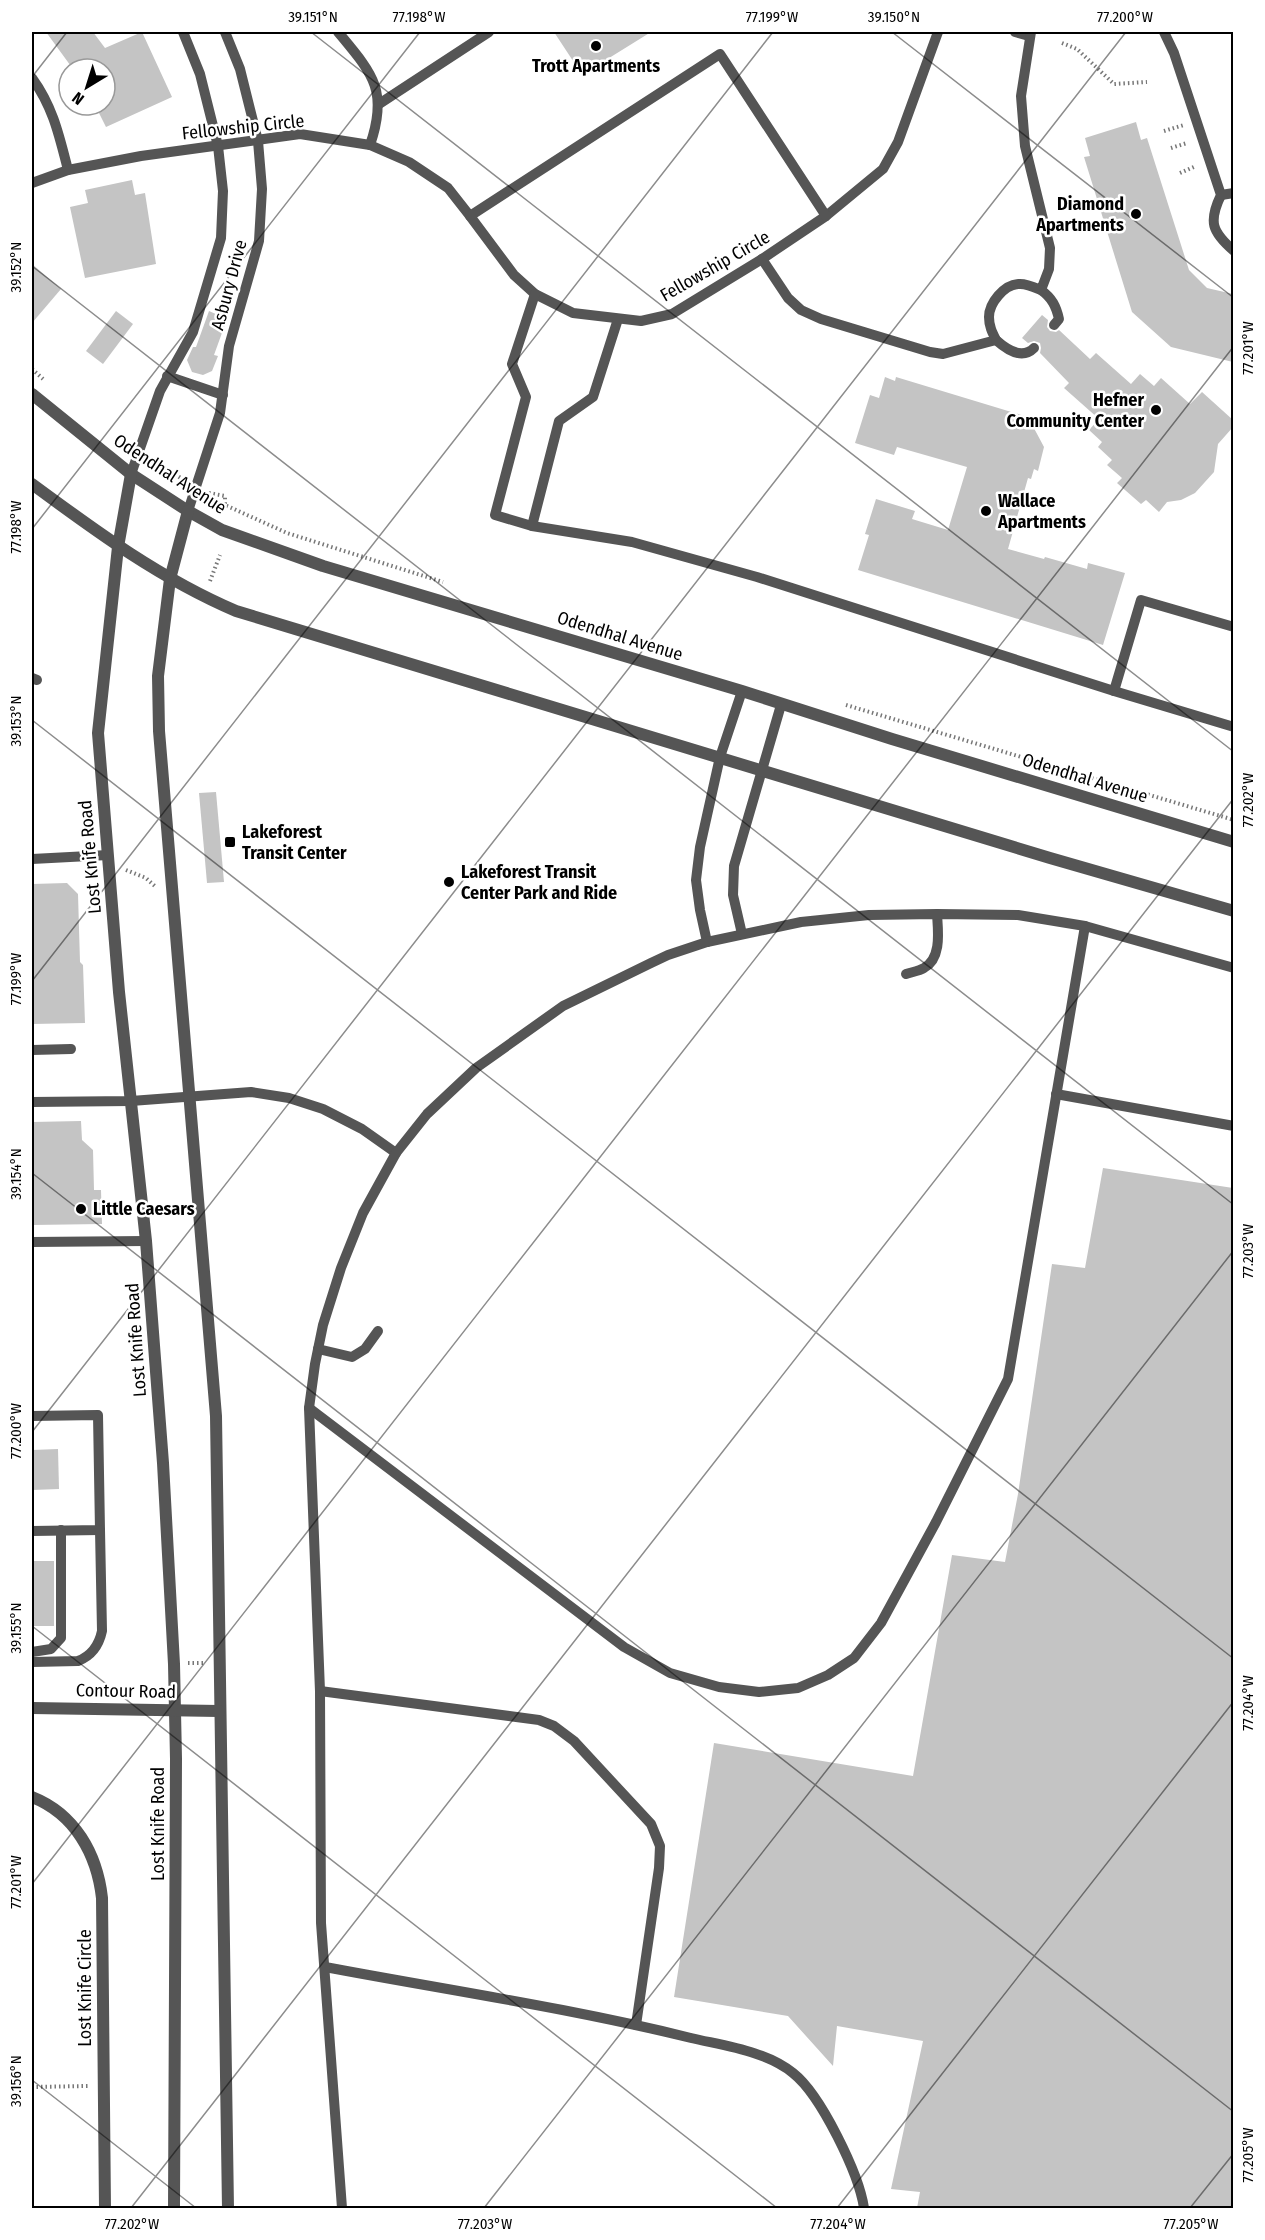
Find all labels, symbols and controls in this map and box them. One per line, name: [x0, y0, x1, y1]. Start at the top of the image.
text: 39.151°N: [288, 8, 338, 26]
text: 77.198°W: [393, 8, 445, 26]
text: 77.199°W: [746, 8, 798, 26]
text: 39.150°N: [868, 8, 920, 26]
text: 77.200°W: [1097, 8, 1153, 26]
marker: Trott Apartments: [589, 39, 603, 53]
place label: Trott Apartments: [532, 55, 660, 77]
north arrow: [57, 57, 117, 117]
text: N: [68, 88, 88, 109]
street label: Fellowship Circle: [181, 110, 305, 144]
place label: Diamond Apartments: [1035, 193, 1124, 236]
marker: Diamond Apartments: [1129, 207, 1143, 221]
street label: Fellowship Circle: [656, 226, 774, 306]
street label: Asbury Drive: [206, 237, 252, 333]
text: 39.152°N: [7, 242, 25, 292]
text: 77.201°W: [1239, 321, 1257, 375]
place label: Hefner Community Center: [1006, 389, 1144, 432]
marker: Hefner Community Center: [1149, 403, 1163, 417]
street label: Odendhal Avenue: [109, 429, 231, 519]
place label: Wallace Apartments: [997, 490, 1086, 533]
text: 77.198°W: [7, 501, 25, 553]
marker: Wallace Apartments: [979, 504, 993, 518]
street label: Odendhal Avenue: [555, 606, 686, 666]
text: 39.153°N: [7, 695, 25, 747]
street label: Odendhal Avenue: [1020, 748, 1151, 808]
text: 77.202°W: [1239, 773, 1257, 827]
street label: Lost Knife Road: [74, 799, 106, 915]
place label: Lakeforest Transit Center: [242, 821, 347, 864]
marker: Lakeforest Transit Center: [223, 835, 237, 849]
place label: Lakeforest Transit Center Park and Ride: [461, 861, 617, 904]
marker: Lakeforest Transit Center Park and Ride: [442, 875, 456, 889]
text: 77.199°W: [7, 953, 25, 1005]
text: 39.154°N: [7, 1148, 25, 1200]
place label: Little Caesars: [93, 1198, 195, 1220]
marker: Little Caesars: [74, 1202, 88, 1216]
text: 77.203°W: [1239, 1224, 1257, 1278]
street label: Lost Knife Road: [121, 1282, 151, 1398]
text: 77.200°W: [7, 1403, 25, 1459]
text: 39.155°N: [7, 1602, 25, 1654]
text: 77.204°W: [1239, 1675, 1257, 1731]
street label: Contour Road: [76, 1679, 176, 1703]
street label: Lost Knife Road: [147, 1767, 169, 1881]
text: 77.201°W: [7, 1855, 25, 1909]
street label: Lost Knife Circle: [74, 1929, 96, 2047]
text: 39.156°N: [7, 2055, 25, 2107]
text: 77.205°W: [1239, 2128, 1257, 2182]
text: 77.202°W: [105, 2215, 159, 2233]
text: 77.203°W: [458, 2215, 512, 2233]
text: 77.204°W: [810, 2215, 866, 2233]
text: 77.205°W: [1164, 2215, 1218, 2233]

